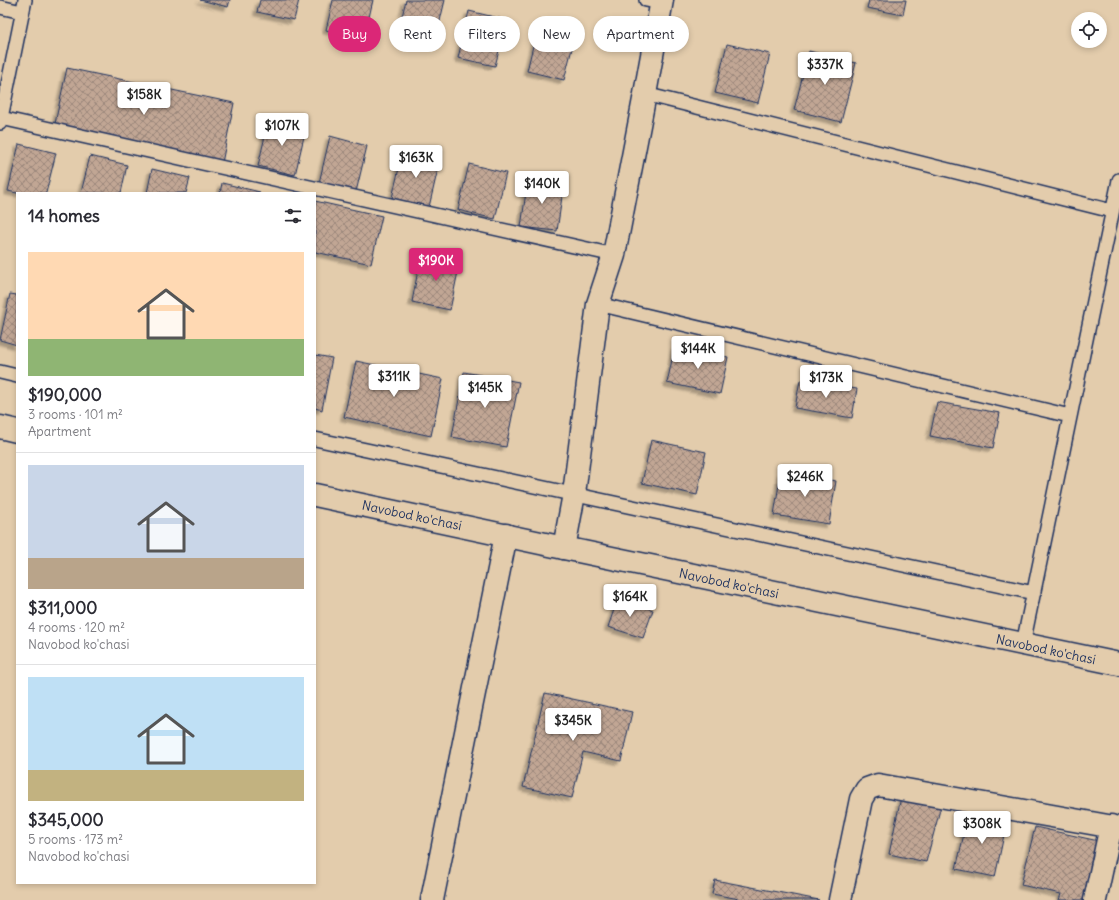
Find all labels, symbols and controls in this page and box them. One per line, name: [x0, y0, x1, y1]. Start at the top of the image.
map controls: [1071, 12, 1107, 48]
button: locate: [1071, 12, 1107, 48]
chip: Buy: [328, 16, 381, 52]
chip: Rent: [389, 16, 446, 52]
chip: Filters: [454, 16, 520, 52]
chip: New: [528, 16, 585, 52]
chip: Apartment: [593, 16, 689, 52]
pin: $337K: [797, 52, 853, 86]
text: $337K: [807, 56, 843, 73]
pin: $158K: [116, 82, 172, 116]
text: $158K: [126, 86, 162, 103]
pin: $107K: [254, 113, 310, 147]
text: $107K: [265, 117, 299, 134]
pin: $163K: [388, 145, 444, 179]
text: $163K: [398, 149, 434, 166]
pin: $140K: [514, 171, 570, 205]
text: $140K: [524, 175, 560, 192]
text: 14 homes: [28, 205, 100, 227]
icon: filters: [282, 205, 304, 227]
pin: $190K: [408, 248, 464, 282]
text: $190K: [418, 252, 454, 269]
icon: home: [130, 278, 202, 350]
pin: $144K: [670, 336, 726, 370]
text: $144K: [680, 340, 716, 357]
pin: $311K: [366, 364, 422, 398]
pin: $173K: [798, 365, 854, 399]
text: $311K: [378, 368, 410, 385]
text: $173K: [809, 369, 843, 386]
pin: $145K: [457, 375, 513, 409]
text: $145K: [467, 379, 503, 396]
text: $190,000: [28, 384, 102, 406]
text: 3 rooms · 101 m²: [28, 406, 123, 423]
text: Apartment: [28, 423, 91, 440]
pin: $246K: [777, 464, 833, 498]
text: $246K: [786, 468, 824, 485]
icon: home: [130, 491, 202, 563]
street label: Navobod ko'chasi: [361, 497, 463, 534]
street label: Navobod ko'chasi: [678, 565, 780, 602]
pin: $164K: [602, 584, 658, 618]
text: $164K: [612, 588, 648, 605]
text: $311,000: [28, 597, 98, 619]
text: 4 rooms · 120 m²: [28, 619, 125, 636]
street label: Navobod ko'chasi: [995, 631, 1097, 668]
text: Navobod ko'chasi: [28, 636, 129, 653]
icon: home: [130, 703, 202, 775]
pin: $345K: [545, 708, 601, 742]
text: $345K: [554, 712, 592, 729]
text: $345,000: [28, 809, 104, 831]
pin: $308K: [954, 811, 1010, 845]
text: $308K: [963, 815, 1001, 832]
text: 5 rooms · 173 m²: [28, 831, 123, 848]
text: Navobod ko'chasi: [28, 848, 129, 865]

